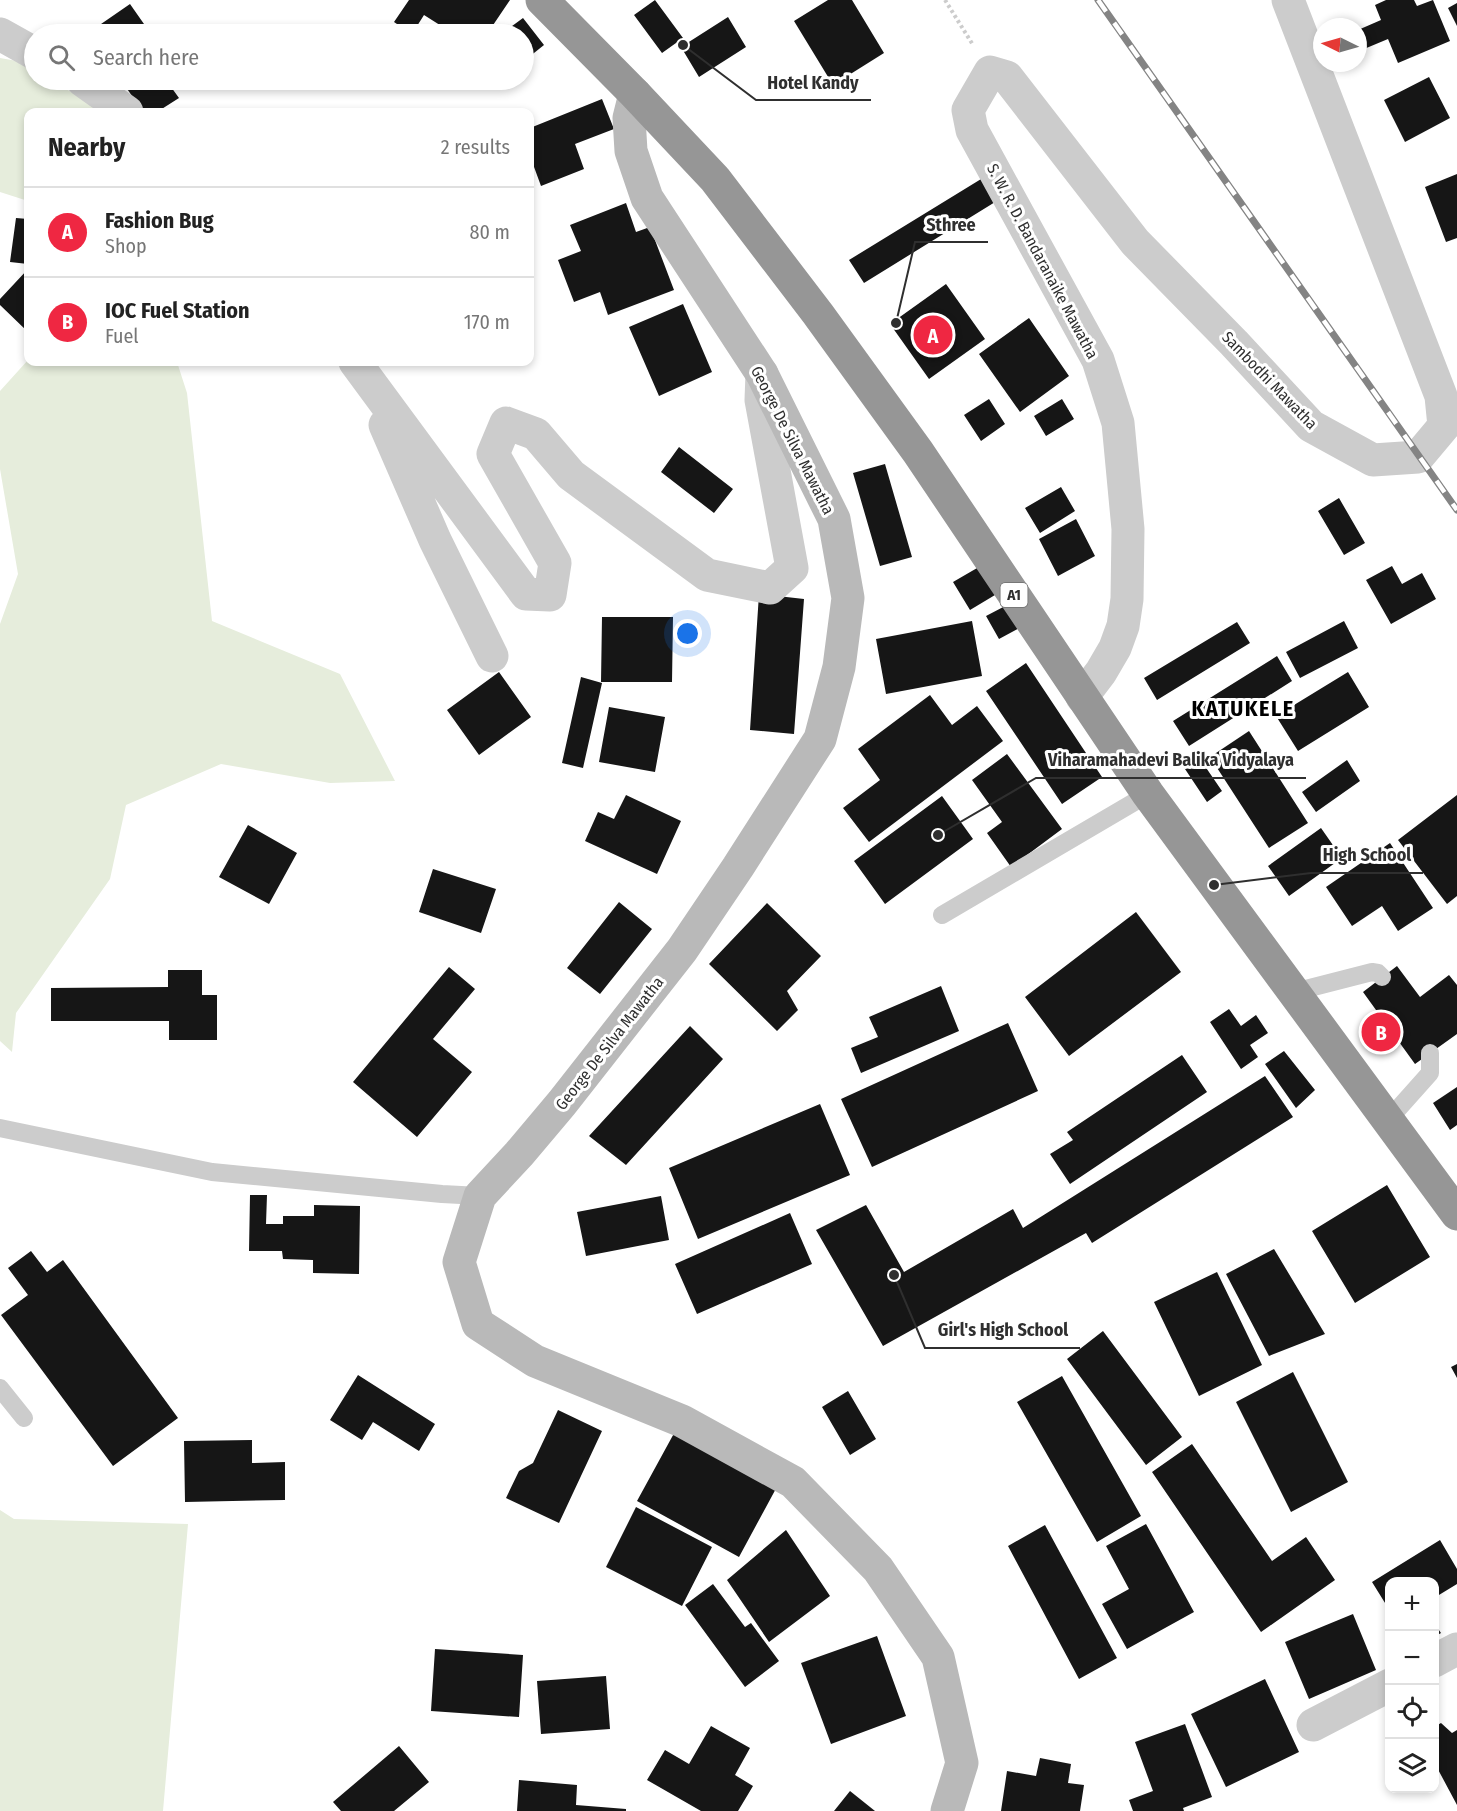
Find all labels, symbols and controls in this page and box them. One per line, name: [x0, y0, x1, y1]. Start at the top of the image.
north arrow: [1313, 18, 1367, 72]
search box: [24, 24, 534, 90]
icon: search: [45, 41, 78, 74]
text: Search here: [93, 44, 199, 71]
callout: Hotel Kandy: [756, 64, 871, 100]
text: Hotel Kandy: [767, 72, 859, 94]
text: Nearby: [48, 132, 125, 163]
text: 2 results: [441, 135, 510, 159]
street label: S. W. R. D. Bandaranaike Mawatha: [983, 160, 1102, 362]
callout: Sthree: [915, 206, 988, 242]
text: Fashion Bug: [105, 207, 214, 234]
text: Sthree: [926, 214, 976, 236]
text: A: [62, 220, 73, 244]
text: 80 m: [470, 220, 510, 244]
text: Shop: [105, 234, 147, 258]
text: IOC Fuel Station: [105, 297, 250, 324]
text: B: [62, 310, 73, 334]
text: 170 m: [464, 310, 510, 334]
pin: A: [914, 312, 952, 358]
text: Fuel: [105, 324, 139, 348]
street label: Sambodhi Mawatha: [1218, 328, 1321, 433]
street label: George De Silva Mawatha: [747, 363, 838, 518]
road number: A1: [1000, 583, 1028, 607]
your location: [673, 619, 702, 648]
district label: KATUKELE: [1191, 695, 1295, 722]
callout: Viharamahadevi Balika Vidyalaya: [1036, 742, 1306, 778]
text: Viharamahadevi Balika Vidyalaya: [1047, 749, 1294, 771]
callout: High School: [1311, 837, 1423, 873]
text: High School: [1323, 844, 1411, 866]
street label: George De Silva Mawatha: [551, 973, 667, 1114]
pin: B: [1362, 1010, 1400, 1054]
callout: Girl's High School: [925, 1312, 1080, 1348]
text: Girl's High School: [938, 1319, 1068, 1341]
map controls: [1385, 1577, 1439, 1793]
button: +: [1385, 1577, 1439, 1631]
button: −: [1385, 1631, 1439, 1685]
button: locate: [1385, 1685, 1439, 1739]
button: layers: [1385, 1739, 1439, 1793]

